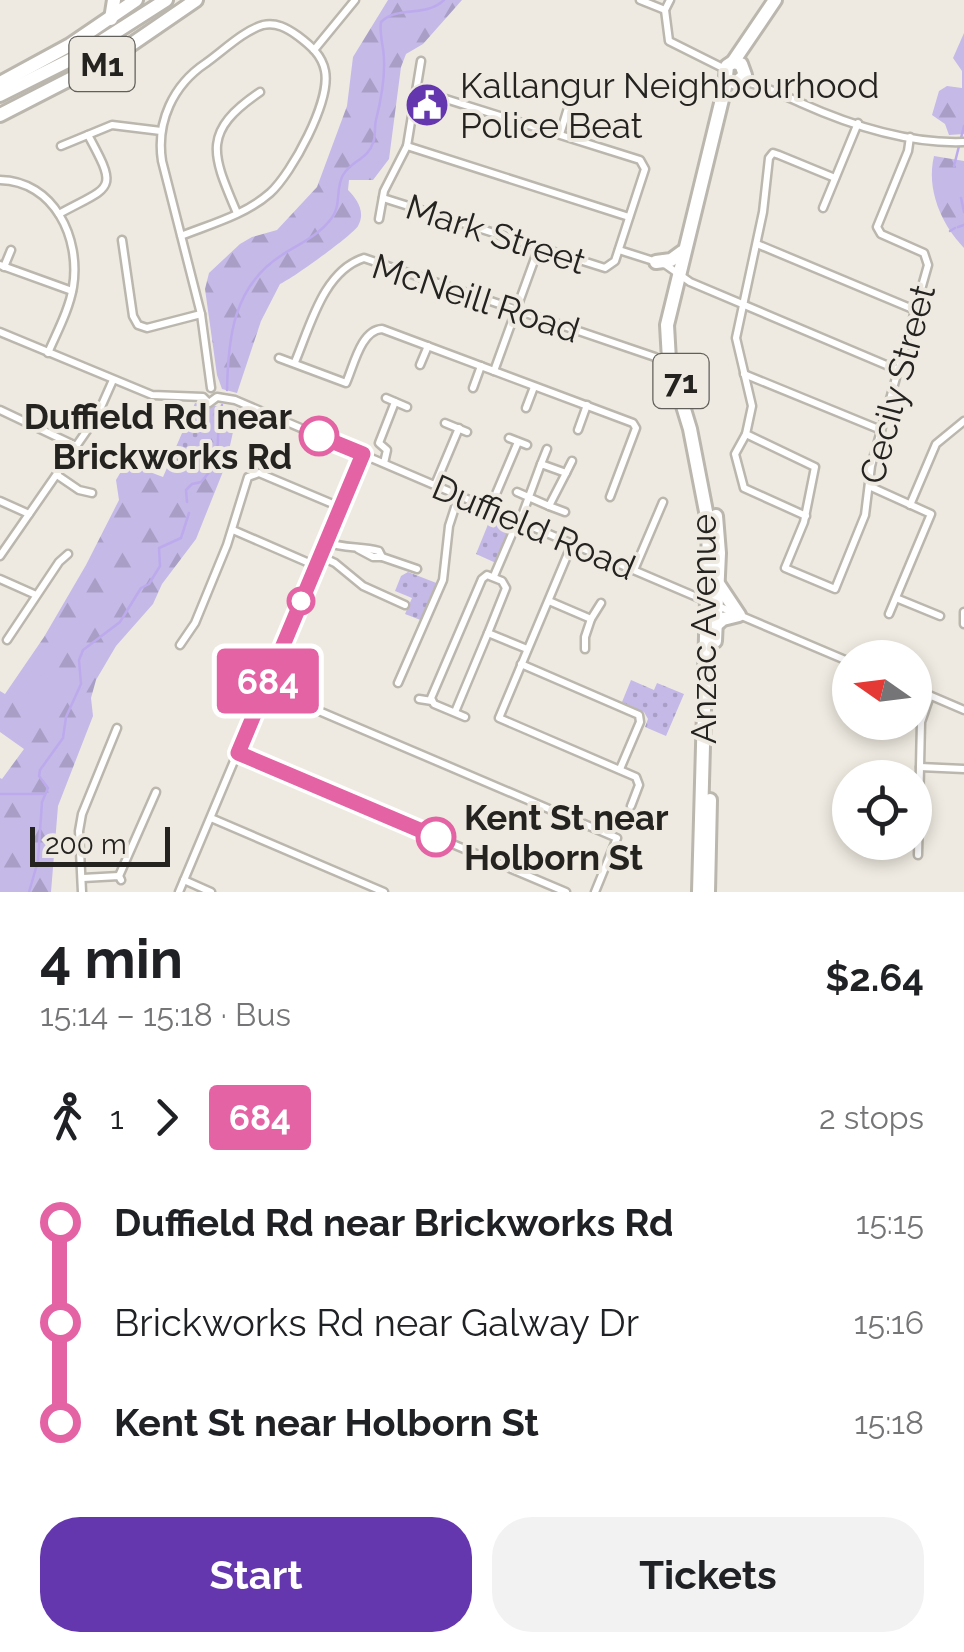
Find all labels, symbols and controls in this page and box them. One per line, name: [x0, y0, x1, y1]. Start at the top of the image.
road number: M1: [70, 37, 134, 91]
place label: Kallangur Neighbourhood Police Beat: [460, 65, 879, 146]
public building icon: Kallangur Neighbourhood Police Beat: [404, 82, 450, 128]
street label: Mark Street: [401, 186, 591, 282]
street label: McNeill Road: [367, 245, 585, 351]
street label: Cecily Street: [851, 280, 943, 488]
road number: 71: [654, 354, 708, 408]
place label: Duffield Rd near Brickworks Rd: [24, 396, 292, 477]
marker: Duffield Rd near Brickworks Rd: [300, 417, 338, 455]
street label: Duffield Road: [426, 466, 642, 588]
street label: Anzac Avenue: [683, 514, 724, 744]
unlabelled marker: [288, 588, 314, 614]
north arrow: [832, 640, 932, 740]
map controls: [832, 640, 932, 860]
line badge: 684: [210, 648, 326, 714]
text: 684: [237, 661, 299, 702]
button: locate: [832, 760, 932, 860]
place label: Kent St near Holborn St: [464, 797, 669, 878]
marker: Kent St near Holborn St: [417, 818, 455, 856]
scale bar: [30, 822, 170, 866]
text: 200 m: [45, 828, 127, 861]
text: 4 min: [40, 926, 183, 991]
text: $2.64: [825, 955, 924, 1000]
text: 15:14 – 15:18 · Bus: [40, 996, 291, 1033]
icon: walk: [40, 1090, 95, 1145]
icon: forward: [139, 1090, 194, 1145]
text: 684: [229, 1097, 291, 1138]
text: 1: [110, 1099, 124, 1136]
text: 2 stops: [819, 1099, 924, 1136]
text: Duffield Rd near Brickworks Rd: [114, 1200, 673, 1245]
text: 15:15: [856, 1204, 924, 1241]
text: Brickworks Rd near Galway Dr: [114, 1300, 639, 1345]
text: 15:16: [854, 1304, 924, 1341]
text: Kent St near Holborn St: [114, 1400, 539, 1445]
text: 15:18: [854, 1404, 924, 1441]
button: Start: [40, 1517, 472, 1632]
button: Tickets: [492, 1517, 924, 1632]

